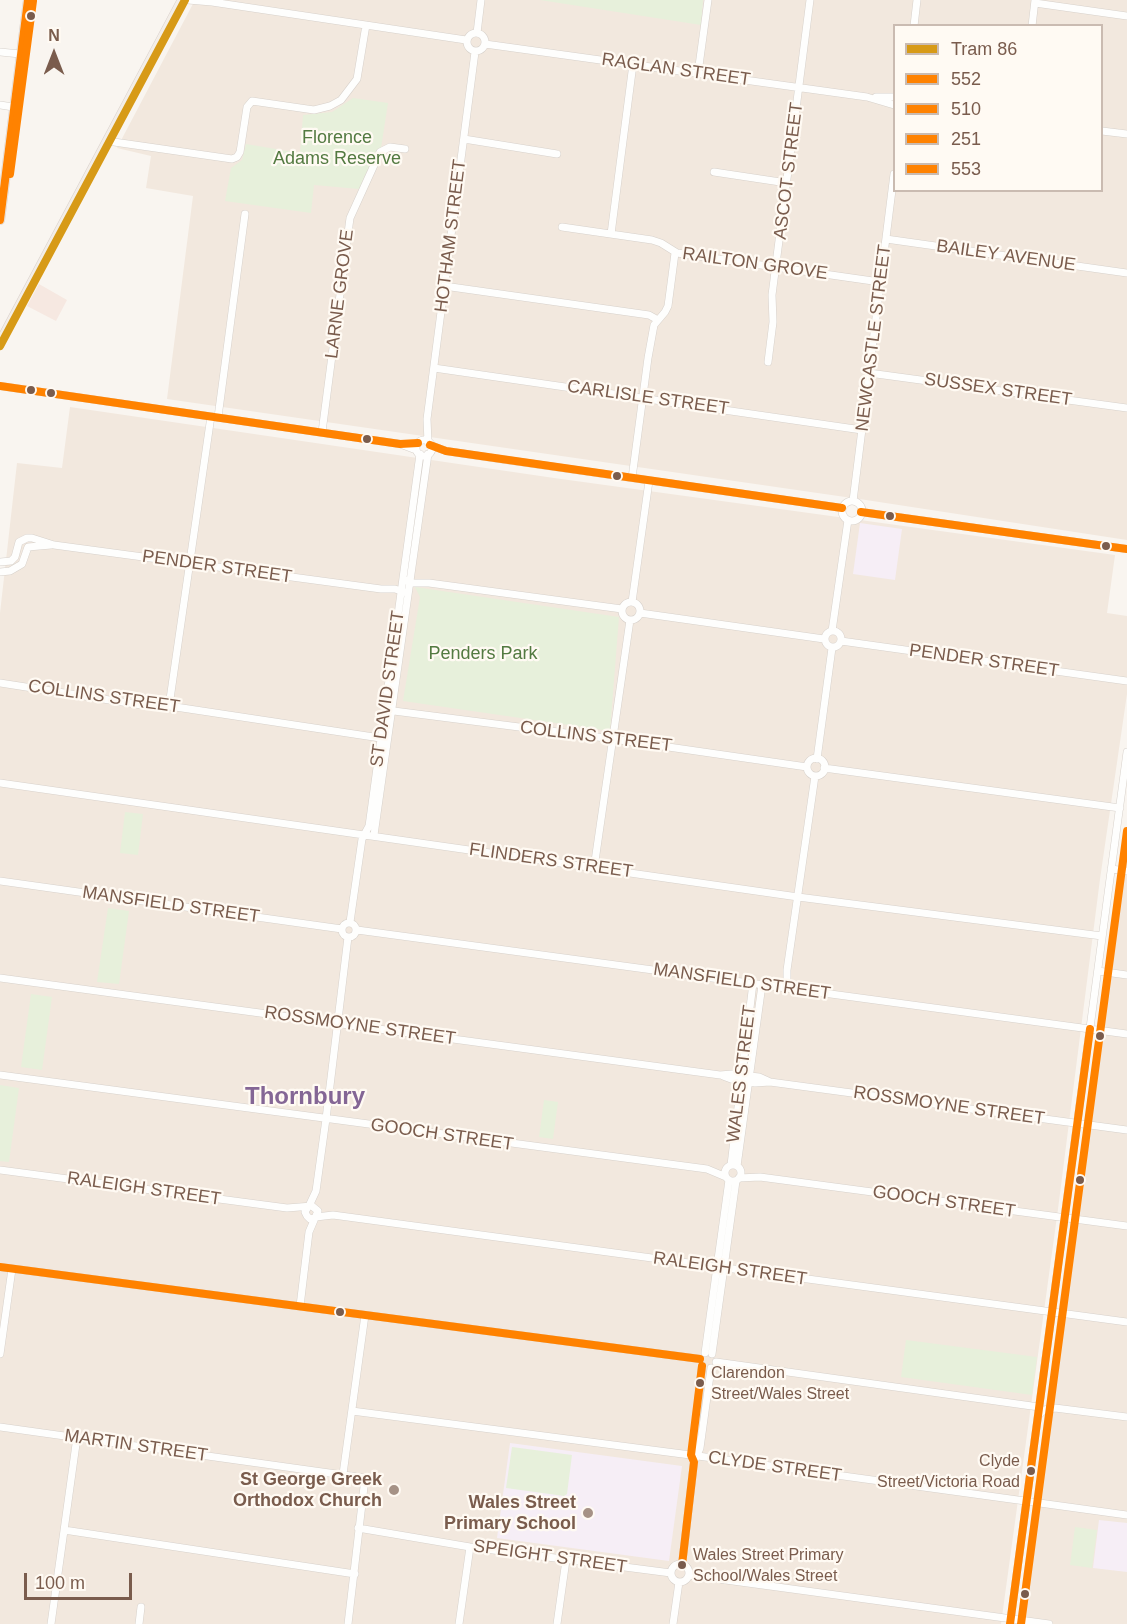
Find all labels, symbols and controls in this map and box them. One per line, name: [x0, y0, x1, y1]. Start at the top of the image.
unlabelled marker: [25, 10, 37, 22]
north arrow: [24, 24, 84, 84]
legend: [893, 24, 1103, 192]
text: N: [48, 27, 60, 44]
text: Tram 86: [951, 39, 1017, 59]
street label: RAGLAN STREET: [600, 49, 752, 91]
text: 552: [951, 69, 981, 89]
text: 510: [951, 99, 981, 119]
street label: ASCOT STREET: [770, 101, 808, 241]
park label: Florence Adams Reserve: [273, 127, 401, 170]
text: 251: [951, 129, 981, 149]
street label: HOTHAM STREET: [431, 158, 471, 314]
text: 553: [951, 159, 981, 179]
street label: LARNE GROVE: [321, 228, 359, 360]
street label: BAILEY AVENUE: [935, 236, 1077, 276]
street label: RAILTON GROVE: [681, 243, 829, 285]
street label: NEWCASTLE STREET: [852, 243, 896, 433]
street label: SUSSEX STREET: [923, 369, 1073, 411]
street label: CARLISLE STREET: [566, 376, 730, 420]
unlabelled marker: [25, 384, 37, 396]
unlabelled marker: [45, 387, 57, 399]
unlabelled marker: [361, 433, 373, 445]
unlabelled marker: [611, 470, 623, 482]
unlabelled marker: [884, 510, 896, 522]
unlabelled marker: [1100, 540, 1112, 552]
street label: PENDER STREET: [141, 546, 293, 588]
street label: ST DAVID STREET: [366, 609, 410, 769]
street label: PENDER STREET: [908, 640, 1060, 682]
park label: Penders Park: [428, 643, 538, 665]
street label: COLLINS STREET: [27, 676, 181, 718]
street label: COLLINS STREET: [519, 717, 673, 757]
street label: FLINDERS STREET: [468, 839, 634, 883]
street label: MANSFIELD STREET: [81, 882, 261, 928]
street label: MANSFIELD STREET: [652, 959, 832, 1005]
street label: ROSSMOYNE STREET: [263, 1002, 457, 1050]
street label: WALES STREET: [723, 1004, 761, 1144]
unlabelled marker: [1094, 1030, 1106, 1042]
street label: ROSSMOYNE STREET: [852, 1082, 1046, 1130]
district label: Thornbury: [245, 1083, 365, 1111]
street label: GOOCH STREET: [369, 1114, 515, 1156]
street label: RALEIGH STREET: [66, 1168, 222, 1210]
unlabelled marker: [1074, 1174, 1086, 1186]
street label: GOOCH STREET: [871, 1181, 1017, 1223]
street label: RALEIGH STREET: [652, 1248, 808, 1290]
unlabelled marker: [334, 1306, 346, 1318]
place label: Clarendon Street/Wales Street: [711, 1364, 849, 1402]
marker: Clarendon Street/Wales Street: [694, 1377, 706, 1389]
street label: MARTIN STREET: [63, 1425, 209, 1467]
street label: CLYDE STREET: [707, 1447, 843, 1487]
place label: Clyde Street/Victoria Road: [877, 1452, 1020, 1490]
marker: Clyde Street/Victoria Road: [1025, 1465, 1037, 1477]
place label: St George Greek Orthodox Church: [233, 1469, 382, 1512]
marker: St George Greek Orthodox Church: [387, 1483, 401, 1497]
place label: Wales Street Primary School: [444, 1492, 576, 1534]
marker: Wales Street Primary School: [581, 1506, 595, 1520]
street label: SPEIGHT STREET: [472, 1536, 628, 1578]
place label: Wales Street Primary School/Wales Street: [693, 1546, 844, 1584]
marker: Wales Street Primary School/Wales Street: [676, 1559, 688, 1571]
scale bar: [27, 1561, 135, 1599]
text: 100 m: [35, 1573, 85, 1593]
unlabelled marker: [1019, 1588, 1031, 1600]

